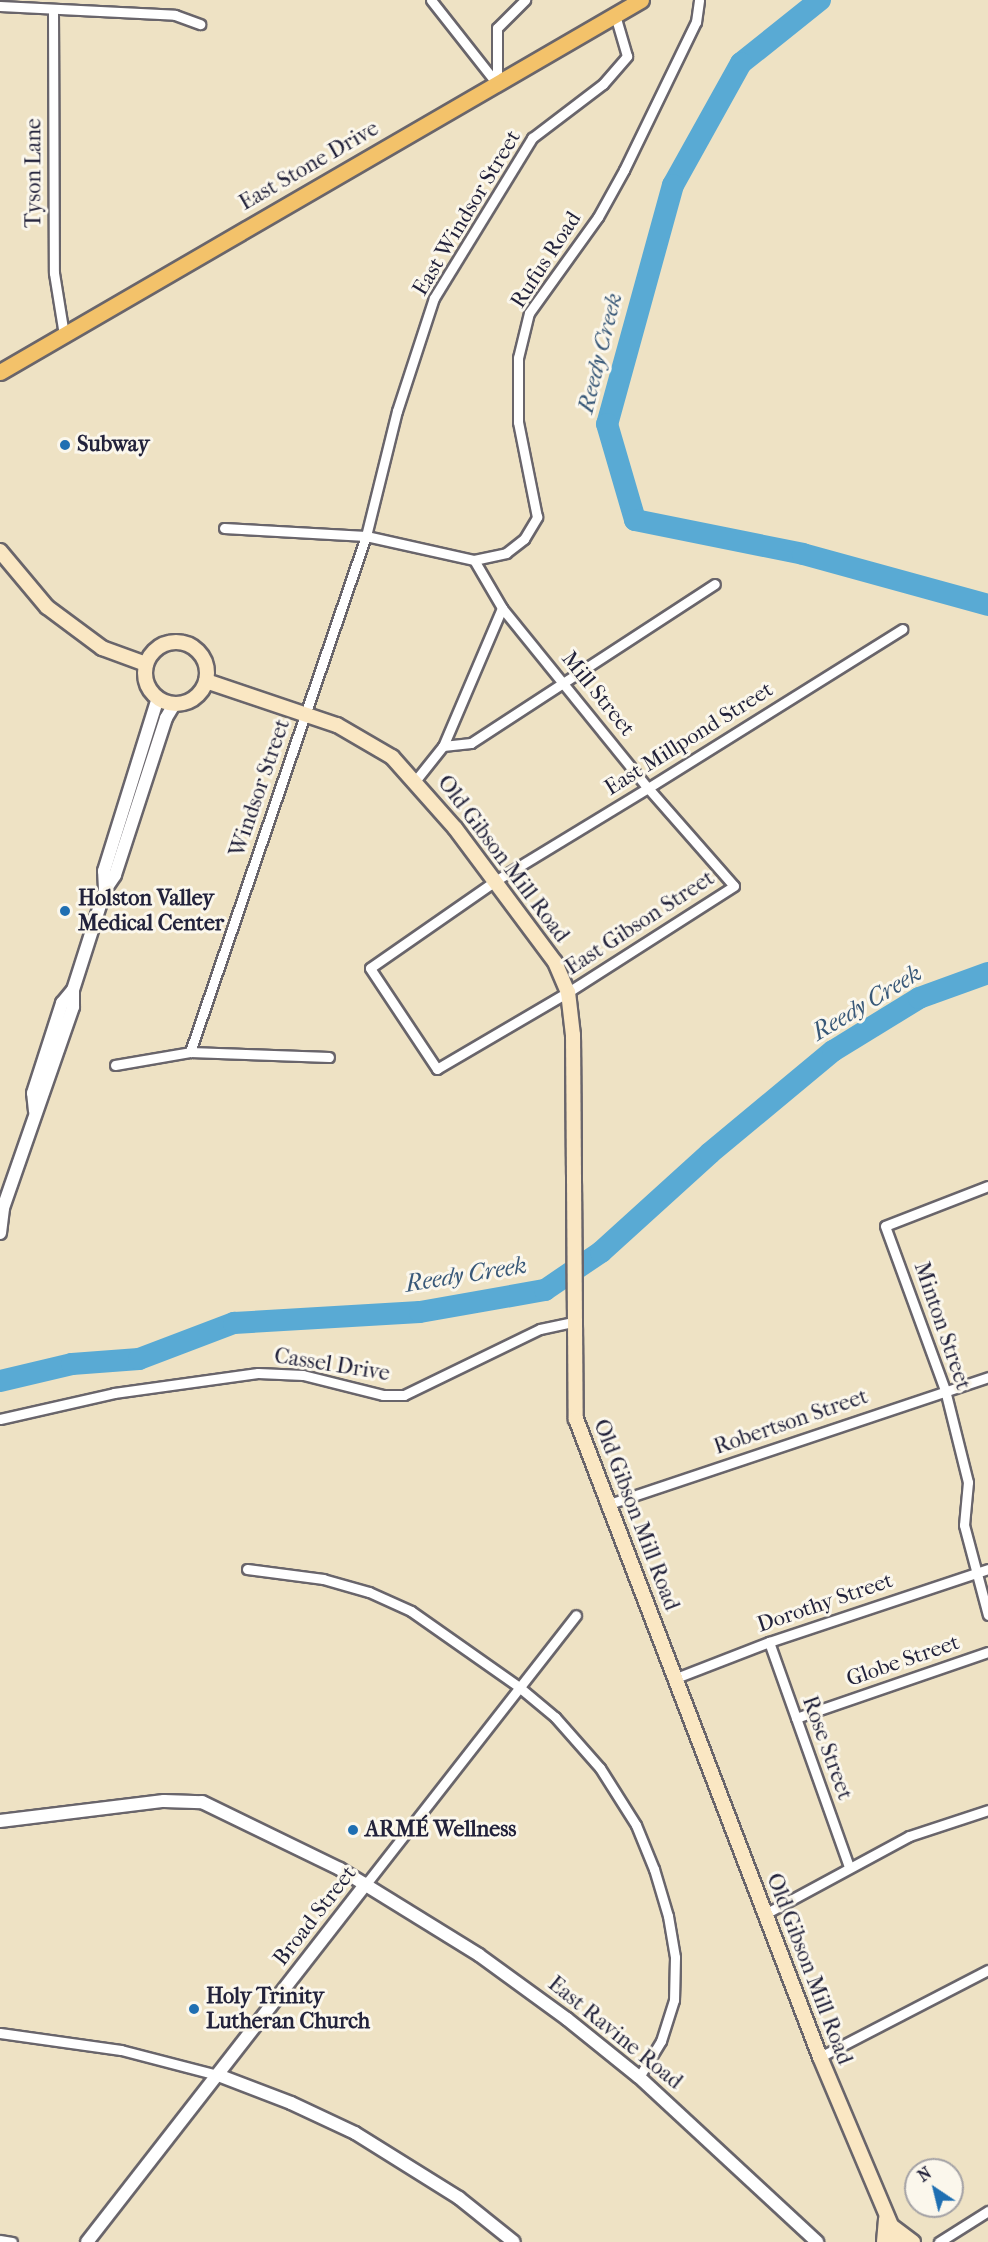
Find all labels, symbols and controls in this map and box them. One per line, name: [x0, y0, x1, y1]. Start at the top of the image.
street label: East Stone Drive: [235, 115, 383, 217]
street label: Tyson Lane: [21, 118, 47, 228]
street label: East Windsor Street: [407, 126, 527, 300]
street label: Rufus Road: [505, 207, 587, 313]
water label: Reedy Creek: [571, 290, 629, 416]
place label: Subway: [77, 432, 149, 458]
marker: Subway: [58, 438, 72, 452]
street label: Mill Street: [556, 646, 640, 742]
street label: East Millpond Street: [600, 677, 778, 801]
street label: Windsor Street: [224, 716, 296, 860]
street label: Old Gibson Mill Road: [431, 770, 575, 948]
street label: East Gibson Street: [561, 865, 719, 981]
place label: Holston Valley Medical Center: [78, 885, 224, 936]
marker: Holston Valley Medical Center: [56, 902, 74, 920]
water label: Reedy Creek: [807, 959, 927, 1047]
water label: Reedy Creek: [403, 1251, 529, 1299]
street label: Minton Street: [908, 1259, 976, 1393]
street label: Cassel Drive: [272, 1343, 392, 1387]
street label: Robertson Street: [711, 1383, 871, 1461]
street label: Old Gibson Mill Road: [587, 1416, 685, 1614]
street label: Dorothy Street: [754, 1567, 896, 1639]
street label: Globe Street: [843, 1629, 963, 1693]
street label: Rose Street: [796, 1692, 858, 1804]
place label: ARMÉ Wellness: [365, 1817, 516, 1843]
marker: ARMÉ Wellness: [346, 1823, 360, 1837]
street label: Broad Street: [268, 1861, 362, 1971]
street label: Old Gibson Mill Road: [760, 1870, 858, 2068]
street label: East Ravine Road: [543, 1971, 687, 2095]
place label: Holy Trinity Lutheran Church: [206, 1983, 370, 2035]
marker: Holy Trinity Lutheran Church: [187, 2002, 201, 2016]
north arrow: [904, 2158, 964, 2218]
text: N: [914, 2163, 935, 2186]

